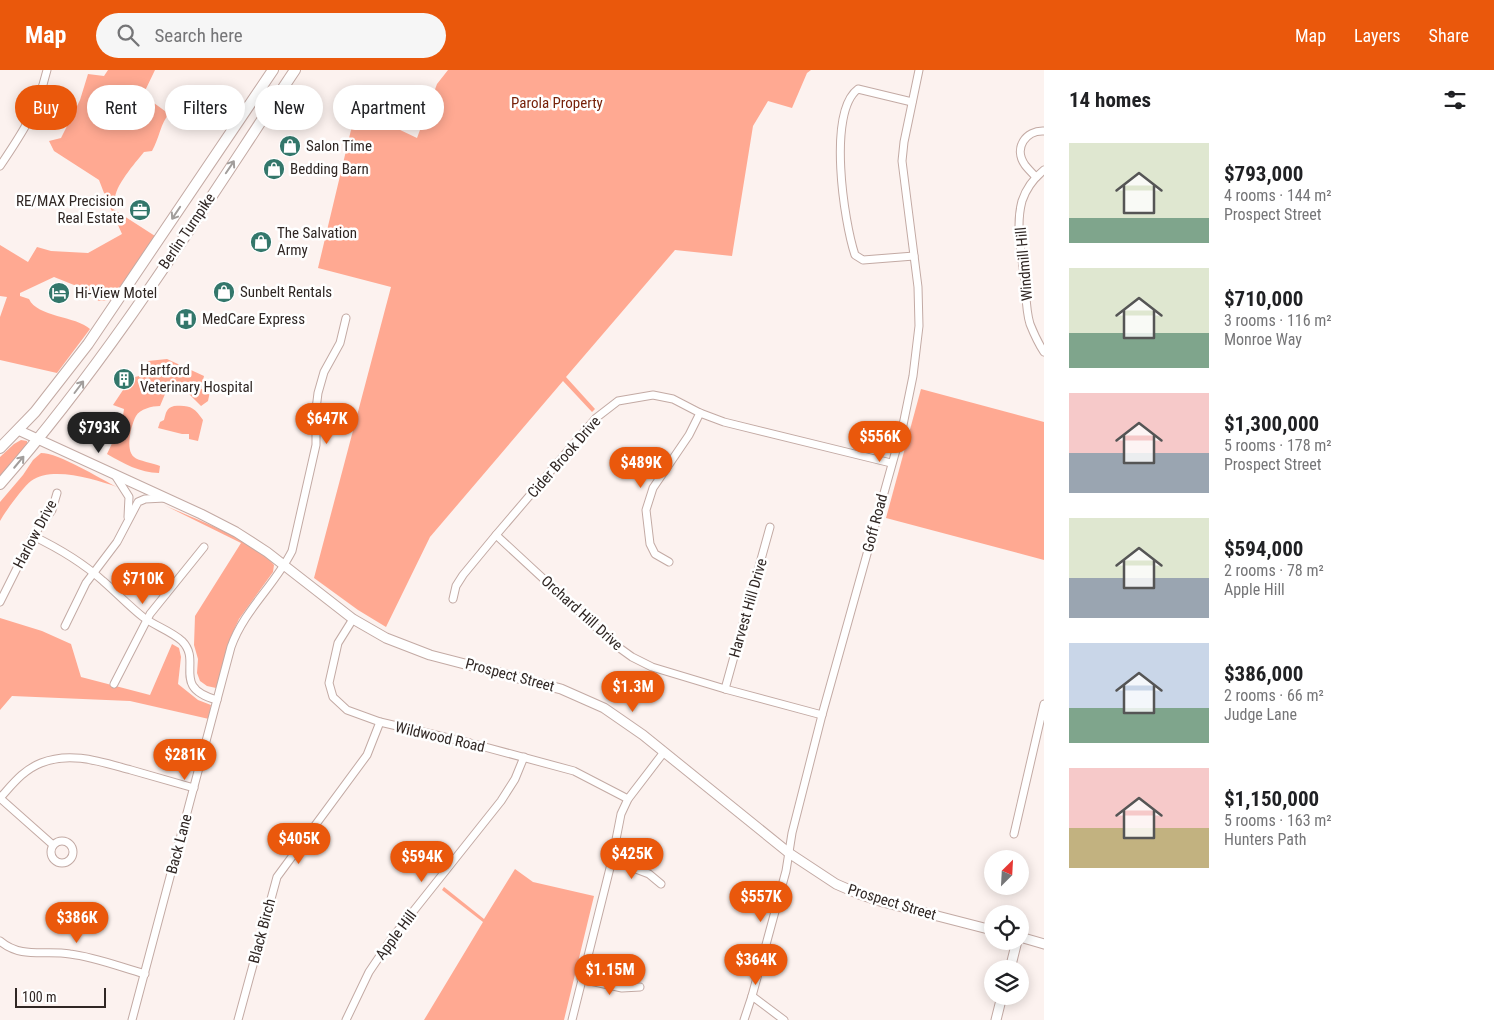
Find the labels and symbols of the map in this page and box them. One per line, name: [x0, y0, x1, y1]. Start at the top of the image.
park label: Parola Property: [511, 94, 603, 112]
shop icon: Salon Time: [278, 134, 302, 158]
place label: Salon Time: [306, 137, 372, 155]
shop icon: Bedding Barn: [262, 157, 286, 181]
one-way arrow: [225, 160, 235, 174]
place label: Bedding Barn: [290, 160, 369, 178]
street label: Berlin Turnpike: [155, 190, 219, 272]
place label: RE/MAX Precision Real Estate: [16, 192, 124, 227]
office icon: RE/MAX Precision Real Estate: [128, 198, 152, 222]
one-way arrow: [171, 206, 181, 220]
place label: The Salvation Army: [277, 224, 357, 259]
street label: Windmill Hill: [1012, 226, 1036, 302]
shop icon: The Salvation Army: [249, 230, 273, 254]
shop icon: Sunbelt Rentals: [212, 280, 236, 304]
hotel icon: Hi-View Motel: [47, 281, 71, 305]
place label: Sunbelt Rentals: [240, 283, 332, 301]
place label: Hi-View Motel: [75, 284, 157, 302]
hospital icon: MedCare Express: [174, 307, 198, 331]
place label: MedCare Express: [202, 310, 305, 328]
place label: Hartford Veterinary Hospital: [140, 361, 253, 396]
building icon: Hartford Veterinary Hospital: [112, 367, 136, 391]
one-way arrow: [73, 381, 84, 394]
pin: $647K: [292, 402, 362, 445]
pin: $793K: [64, 412, 134, 454]
street label: Cider Brook Drive: [524, 413, 604, 501]
pin: $556K: [845, 420, 915, 463]
pin: $489K: [606, 446, 676, 489]
one-way arrow: [13, 455, 25, 468]
street label: Goff Road: [859, 492, 891, 554]
street label: Harlow Drive: [9, 497, 61, 571]
street label: Harvest Hill Drive: [725, 556, 771, 660]
pin: $710K: [108, 562, 178, 605]
street label: Orchard Hill Drive: [538, 572, 626, 654]
street label: Prospect Street: [463, 654, 557, 696]
pin: $1.3M: [598, 670, 668, 713]
street label: Wildwood Road: [393, 718, 487, 756]
pin: $281K: [150, 738, 220, 781]
street label: Back Lane: [162, 812, 196, 876]
pin: $405K: [264, 822, 334, 865]
pin: $425K: [597, 838, 667, 880]
pin: $594K: [387, 840, 457, 883]
north arrow: [984, 850, 1029, 895]
pin: $557K: [726, 880, 796, 923]
street label: Prospect Street: [846, 880, 938, 924]
street label: Black Birch: [245, 897, 279, 965]
pin: $386K: [42, 902, 112, 944]
street label: Apple Hill: [372, 907, 420, 963]
pin: $364K: [721, 944, 791, 986]
pin: $1.15M: [569, 954, 651, 996]
scale bar: [15, 985, 106, 1008]

